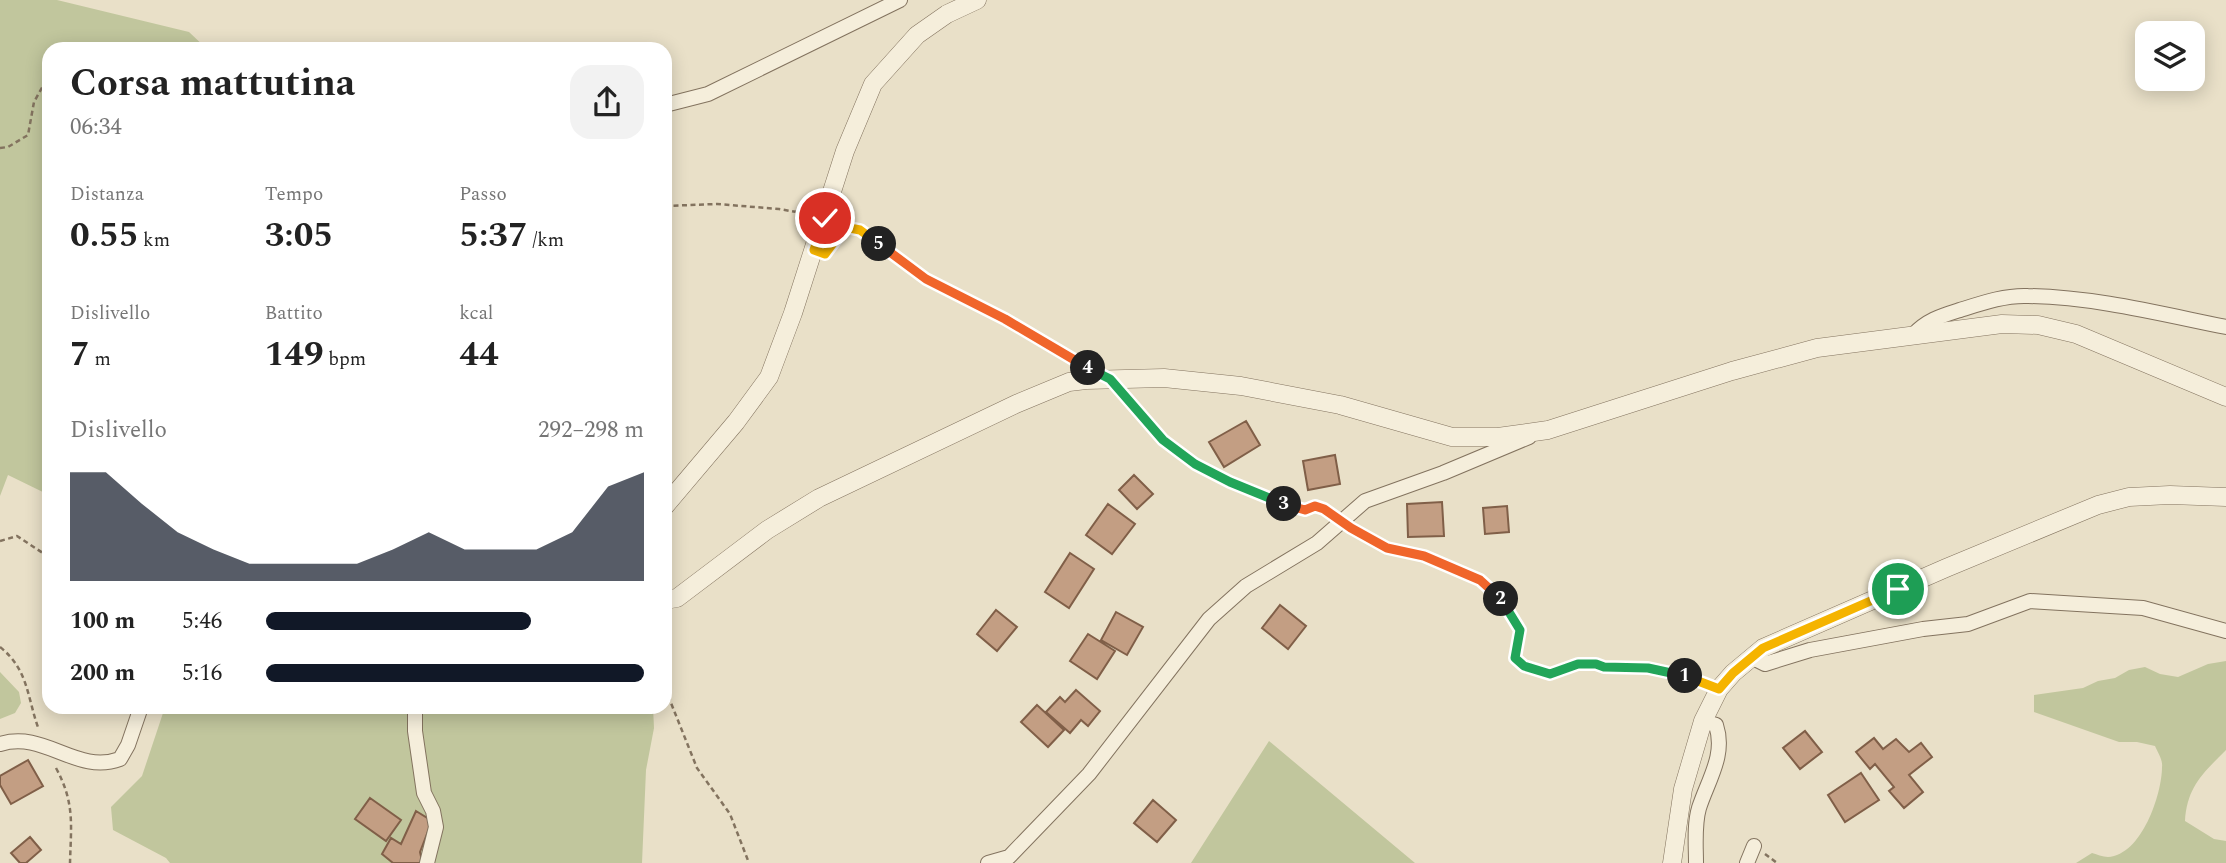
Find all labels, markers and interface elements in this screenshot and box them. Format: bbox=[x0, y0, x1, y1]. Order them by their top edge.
map controls bbox=[2135, 21, 2205, 91]
button: layers bbox=[2135, 21, 2205, 91]
text: Corsa mattutina bbox=[70, 55, 355, 113]
button: share bbox=[570, 65, 644, 139]
text: 06:34 bbox=[70, 110, 122, 145]
text: Distanza bbox=[70, 180, 144, 209]
text: Tempo bbox=[265, 180, 323, 209]
text: Passo bbox=[459, 180, 507, 209]
pin bbox=[795, 188, 855, 248]
icon: check bbox=[806, 199, 844, 237]
text: 0.55 bbox=[70, 209, 138, 262]
text: 3:05 bbox=[265, 209, 333, 262]
text: 5:37 bbox=[459, 209, 528, 262]
text: km bbox=[138, 226, 170, 255]
text: /km bbox=[528, 226, 564, 255]
pin: 5 bbox=[862, 226, 896, 262]
text: 5 bbox=[873, 229, 884, 258]
text: Dislivello bbox=[70, 299, 150, 328]
text: Battito bbox=[265, 299, 323, 328]
text: kcal bbox=[459, 299, 493, 328]
text: 7 bbox=[70, 328, 90, 381]
text: 149 bbox=[265, 328, 324, 381]
text: 44 bbox=[459, 328, 499, 381]
text: m bbox=[90, 345, 111, 374]
text: bpm bbox=[324, 345, 366, 374]
pin: 4 bbox=[1070, 350, 1106, 386]
text: 4 bbox=[1082, 353, 1093, 382]
text: Dislivello bbox=[70, 413, 167, 448]
text: 292–298 m bbox=[538, 413, 644, 448]
pin: 3 bbox=[1266, 486, 1302, 522]
text: 3 bbox=[1278, 489, 1289, 518]
pin bbox=[1868, 559, 1928, 619]
icon: arrive bbox=[1879, 570, 1917, 608]
pin: 2 bbox=[1484, 582, 1518, 616]
text: 2 bbox=[1495, 584, 1506, 613]
text: 100 m bbox=[70, 604, 135, 639]
text: 5:46 bbox=[182, 604, 222, 639]
text: 200 m bbox=[70, 656, 135, 691]
text: 5:16 bbox=[182, 656, 222, 691]
pin: 1 bbox=[1668, 658, 1702, 694]
text: 1 bbox=[1679, 661, 1690, 690]

